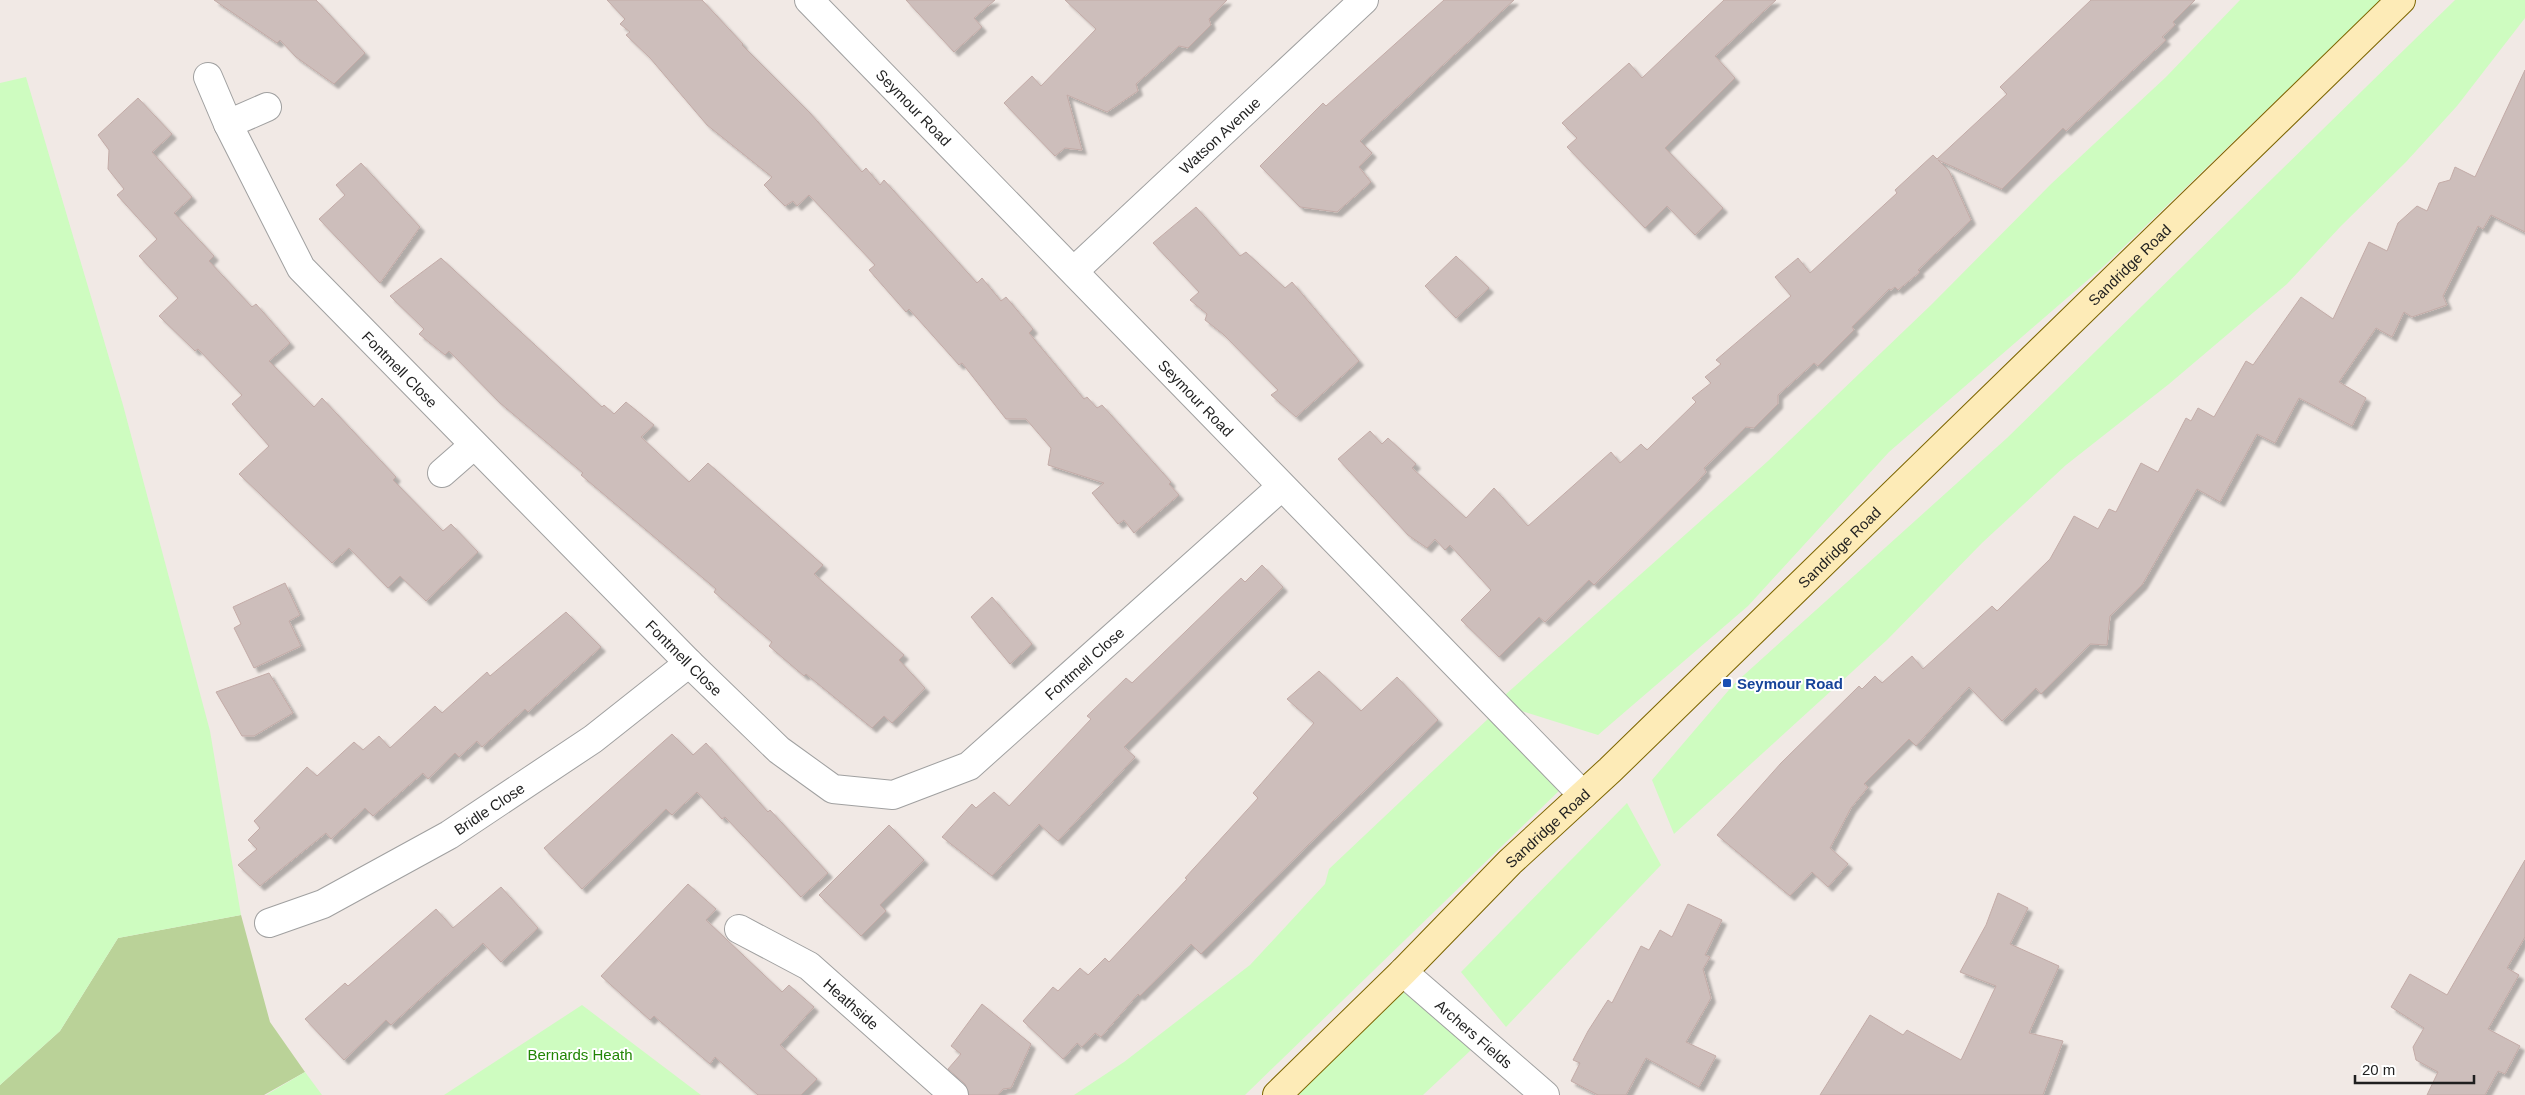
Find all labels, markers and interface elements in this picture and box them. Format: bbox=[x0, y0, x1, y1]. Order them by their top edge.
street label: Seymour Road bbox=[873, 65, 955, 149]
street label: Watson Avenue bbox=[1176, 93, 1263, 177]
street label: Sandridge Road bbox=[2084, 221, 2174, 309]
street label: Fontmell Close bbox=[359, 327, 441, 411]
street label: Seymour Road bbox=[1155, 356, 1237, 440]
street label: Sandridge Road bbox=[1794, 503, 1884, 591]
street label: Fontmell Close bbox=[643, 616, 726, 699]
street label: Fontmell Close bbox=[1041, 623, 1127, 703]
place label: Seymour Road bbox=[1737, 675, 1843, 692]
marker: Seymour Road bbox=[1721, 677, 1733, 689]
street label: Bridle Close bbox=[451, 779, 527, 838]
street label: Sandridge Road bbox=[1501, 785, 1593, 871]
street label: Heathside bbox=[821, 975, 882, 1033]
street label: Archers Fields bbox=[1432, 996, 1516, 1071]
park label: Bernards Heath bbox=[527, 1046, 633, 1063]
scale bar bbox=[2355, 1052, 2474, 1084]
text: 20 m bbox=[2362, 1061, 2395, 1078]

